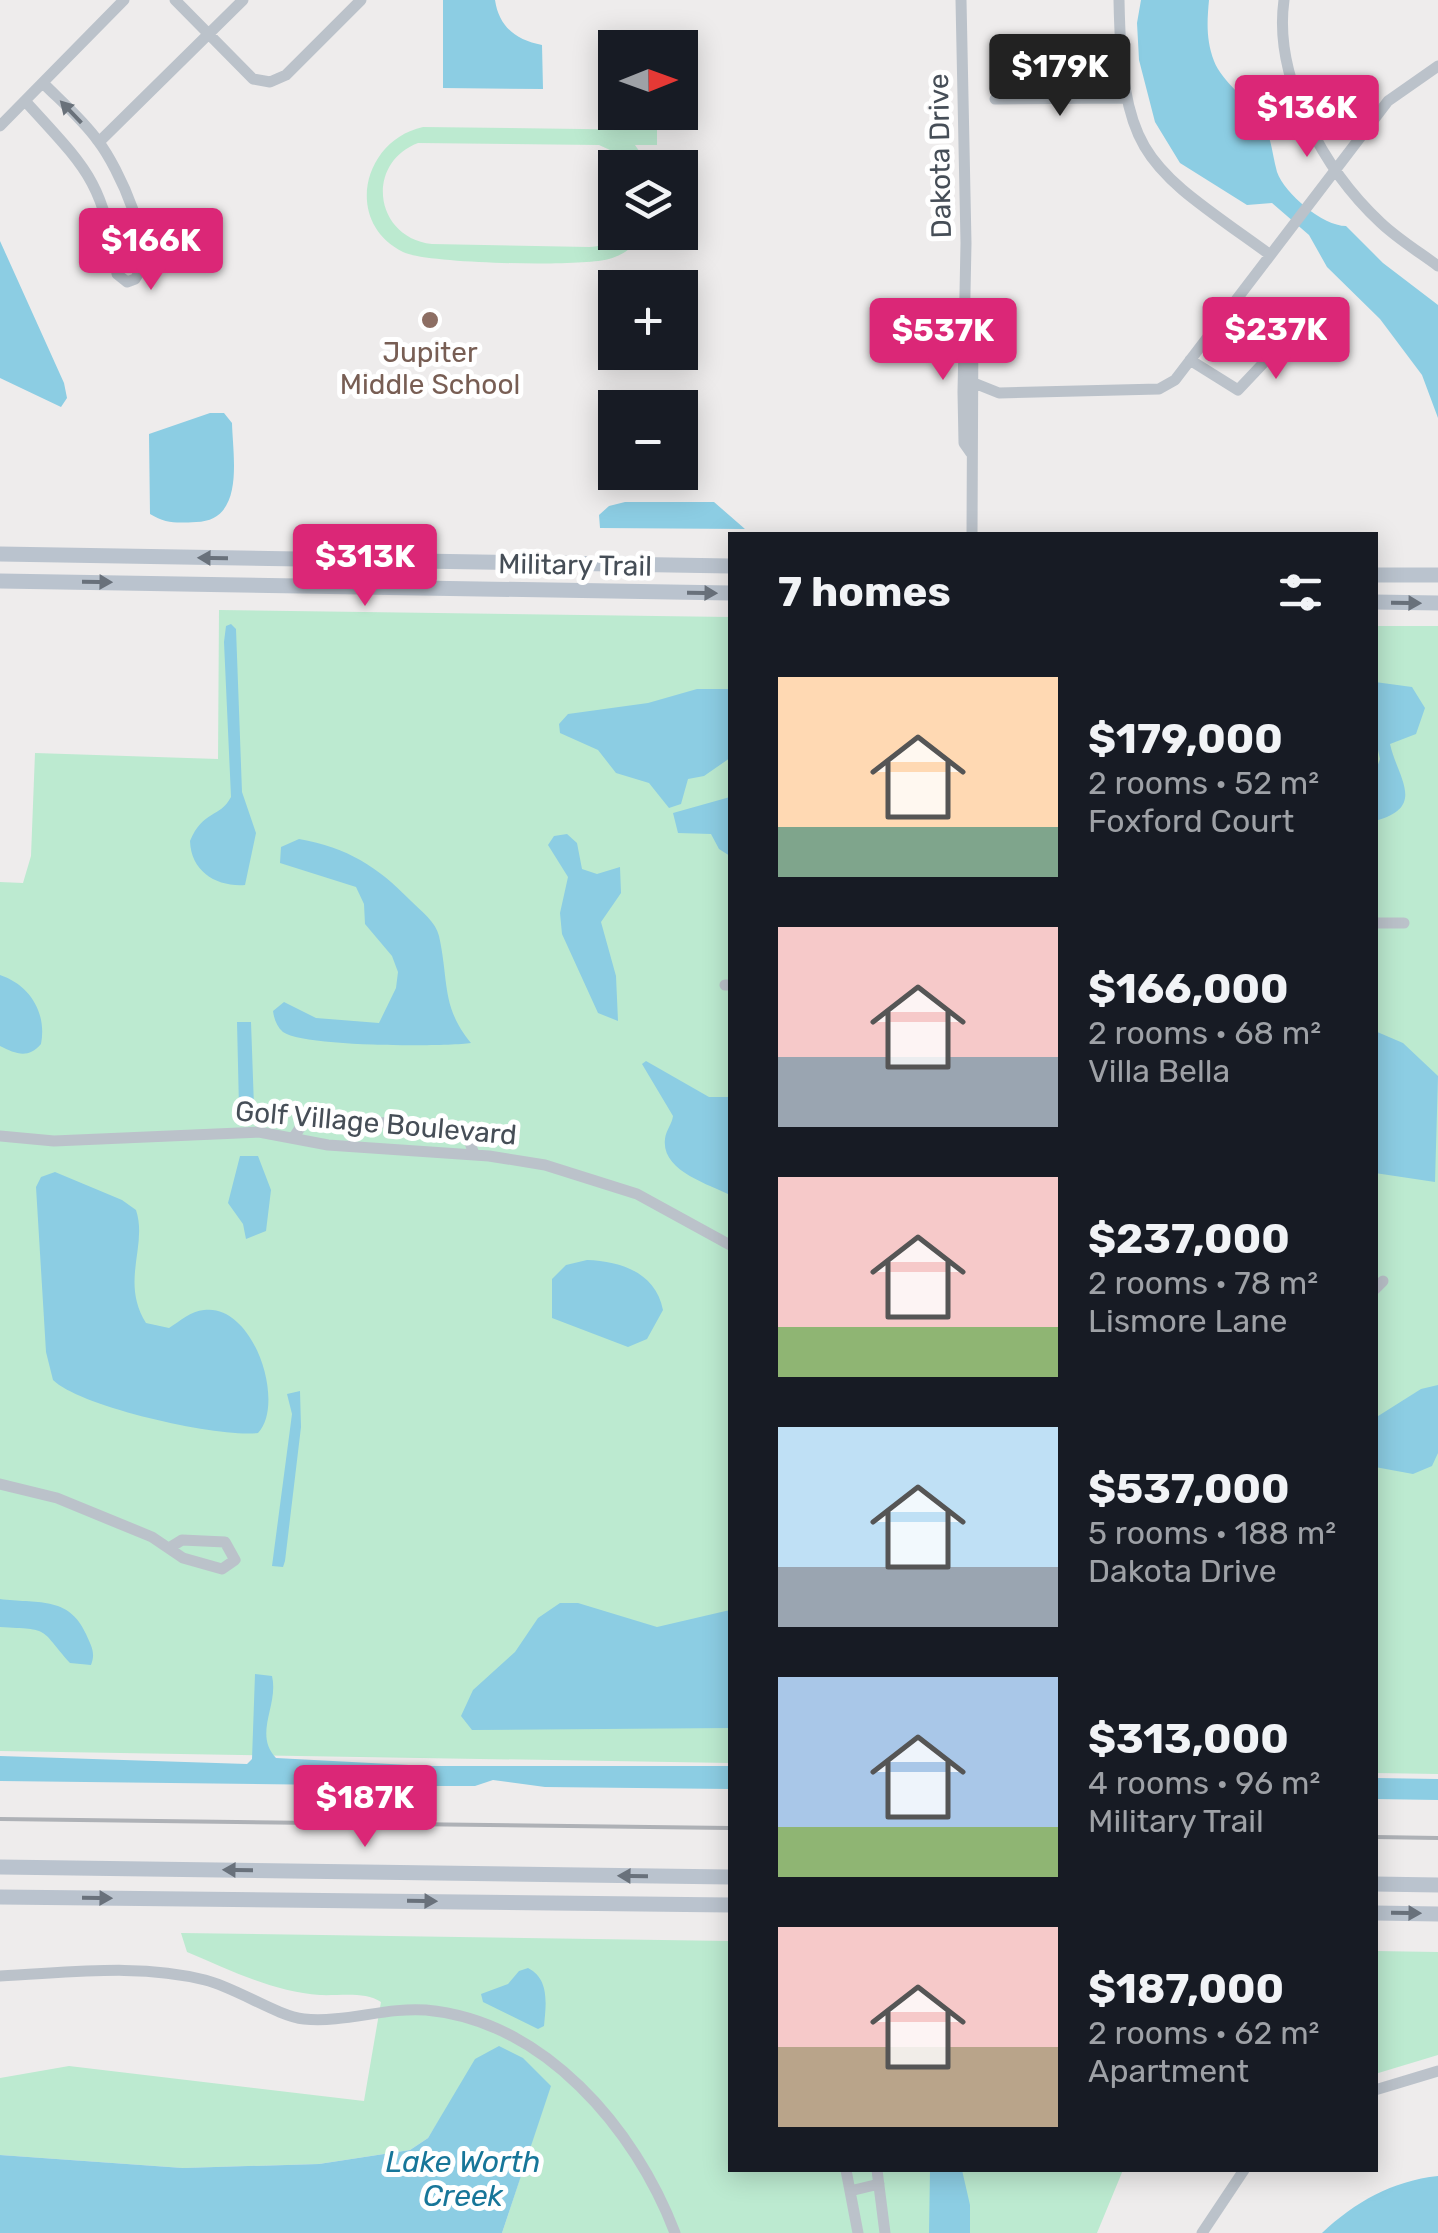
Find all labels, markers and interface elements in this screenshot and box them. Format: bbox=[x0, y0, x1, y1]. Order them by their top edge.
north arrow bbox=[598, 30, 698, 130]
map controls bbox=[598, 30, 698, 490]
pin: $179K bbox=[990, 34, 1130, 119]
text: $179K bbox=[1011, 47, 1109, 85]
street label: Dakota Drive bbox=[922, 73, 958, 239]
pin: $136K bbox=[1237, 75, 1377, 160]
text: $136K bbox=[1257, 88, 1357, 126]
one-way arrow bbox=[60, 100, 83, 124]
button: layers bbox=[598, 150, 698, 250]
pin: $166K bbox=[81, 208, 221, 293]
text: $166K bbox=[101, 221, 201, 259]
button: + bbox=[598, 270, 698, 370]
pin: $237K bbox=[1206, 297, 1346, 382]
pin: $537K bbox=[873, 298, 1013, 383]
marker: Jupiter Middle School bbox=[419, 309, 441, 331]
text: $237K bbox=[1225, 310, 1327, 348]
text: $537K bbox=[892, 311, 994, 349]
place label: Jupiter Middle School bbox=[340, 336, 520, 401]
button: − bbox=[598, 390, 698, 490]
pin: $313K bbox=[295, 524, 435, 609]
text: $313K bbox=[315, 537, 415, 575]
street label: Military Trail bbox=[498, 547, 652, 583]
one-way arrow bbox=[196, 550, 228, 566]
icon: filters bbox=[1273, 565, 1328, 620]
text: 7 homes bbox=[778, 567, 951, 617]
one-way arrow bbox=[82, 575, 114, 591]
one-way arrow bbox=[687, 585, 719, 601]
one-way arrow bbox=[1391, 595, 1423, 611]
text: $179,000 bbox=[1088, 714, 1283, 764]
icon: home bbox=[858, 717, 978, 837]
text: 2 rooms · 52 m² bbox=[1088, 764, 1319, 802]
text: Foxford Court bbox=[1088, 802, 1294, 840]
text: $166,000 bbox=[1088, 964, 1289, 1014]
icon: home bbox=[858, 967, 978, 1087]
text: 2 rooms · 68 m² bbox=[1088, 1014, 1321, 1052]
text: Villa Bella bbox=[1088, 1052, 1230, 1090]
street label: Golf Village Boulevard bbox=[234, 1094, 518, 1152]
text: $237,000 bbox=[1088, 1214, 1290, 1264]
icon: home bbox=[858, 1217, 978, 1337]
text: 2 rooms · 78 m² bbox=[1088, 1264, 1318, 1302]
text: Lismore Lane bbox=[1088, 1302, 1288, 1340]
text: $537,000 bbox=[1088, 1464, 1290, 1514]
icon: home bbox=[858, 1467, 978, 1587]
text: 5 rooms · 188 m² bbox=[1088, 1514, 1336, 1552]
text: Dakota Drive bbox=[1088, 1552, 1277, 1590]
text: $313,000 bbox=[1088, 1714, 1289, 1764]
icon: home bbox=[858, 1717, 978, 1837]
text: 4 rooms · 96 m² bbox=[1088, 1764, 1320, 1802]
pin: $187K bbox=[295, 1765, 435, 1850]
text: $187K bbox=[316, 1778, 414, 1816]
text: Military Trail bbox=[1088, 1802, 1264, 1840]
one-way arrow bbox=[221, 1862, 253, 1878]
one-way arrow bbox=[616, 1867, 648, 1883]
one-way arrow bbox=[82, 1890, 114, 1906]
one-way arrow bbox=[407, 1894, 439, 1910]
one-way arrow bbox=[1391, 1905, 1423, 1921]
text: $187,000 bbox=[1088, 1964, 1284, 2014]
icon: home bbox=[858, 1967, 978, 2087]
text: 2 rooms · 62 m² bbox=[1088, 2014, 1320, 2052]
text: Apartment bbox=[1088, 2052, 1249, 2090]
water label: Lake Worth Creek bbox=[386, 2144, 540, 2214]

